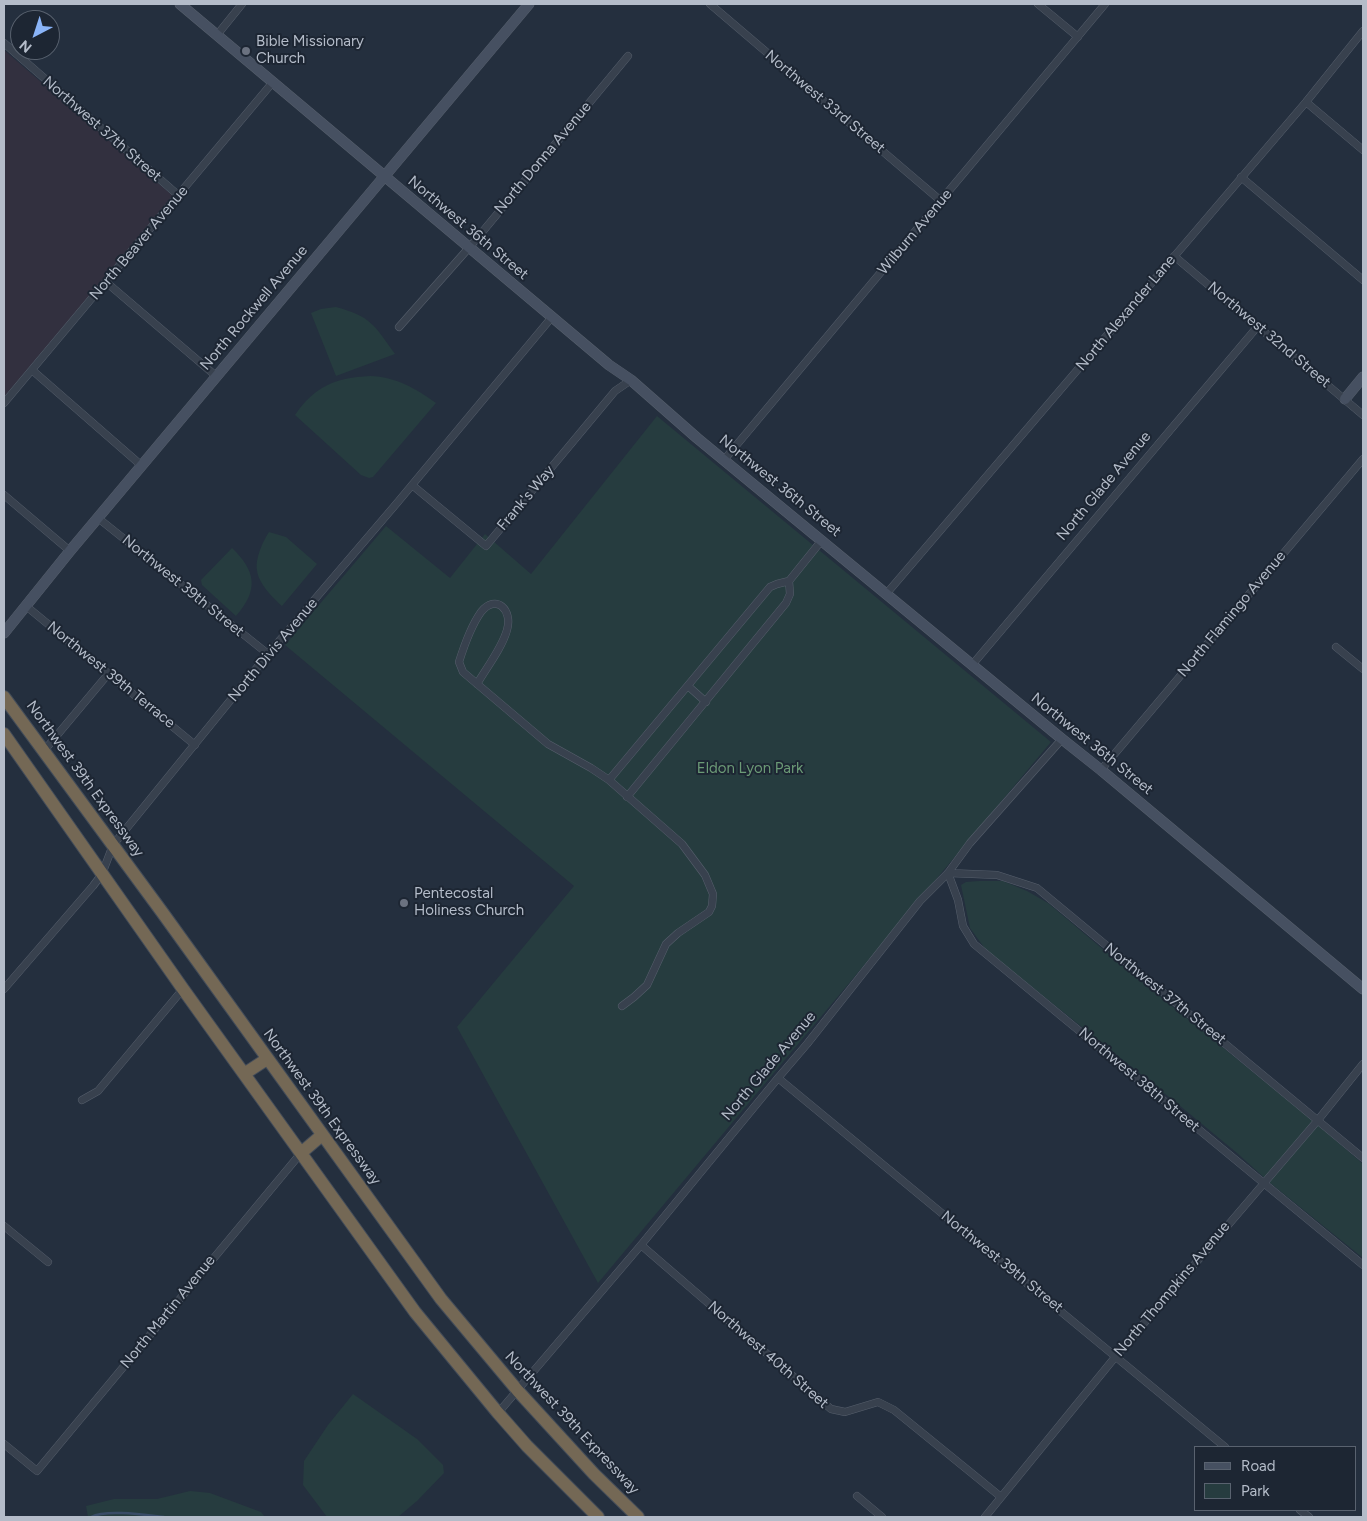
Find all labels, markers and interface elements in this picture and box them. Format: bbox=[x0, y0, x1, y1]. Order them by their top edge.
north arrow bbox=[10, 10, 60, 60]
place label: Bible Missionary Church bbox=[256, 33, 364, 68]
text: N bbox=[16, 36, 35, 56]
marker: Bible Missionary Church bbox=[240, 45, 252, 57]
street label: Northwest 33rd Street bbox=[761, 46, 889, 158]
street label: Northwest 37th Street bbox=[39, 73, 165, 185]
street label: North Donna Avenue bbox=[491, 98, 595, 218]
street label: Northwest 36th Street bbox=[404, 172, 532, 284]
street label: North Beaver Avenue bbox=[86, 182, 192, 304]
street label: Wilburn Avenue bbox=[874, 186, 956, 278]
street label: North Rockwell Avenue bbox=[197, 242, 311, 374]
street label: North Alexander Lane bbox=[1072, 251, 1180, 375]
street label: Northwest 32nd Street bbox=[1204, 278, 1334, 392]
street label: North Glade Avenue bbox=[1053, 428, 1155, 544]
street label: Northwest 36th Street bbox=[715, 431, 845, 541]
street label: Frank's Way bbox=[494, 462, 558, 534]
street label: Northwest 39th Street bbox=[118, 531, 248, 641]
street label: North Flamingo Avenue bbox=[1174, 547, 1290, 681]
street label: North Divis Avenue bbox=[224, 595, 322, 705]
street label: Northwest 39th Terrace bbox=[43, 618, 179, 732]
street label: Northwest 36th Street bbox=[1027, 689, 1157, 799]
street label: Northwest 39th Expressway bbox=[22, 697, 148, 861]
park label: Eldon Lyon Park bbox=[697, 760, 803, 778]
place label: Pentecostal Holiness Church bbox=[414, 885, 524, 920]
marker: Pentecostal Holiness Church bbox=[398, 897, 410, 909]
street label: Northwest 37th Street bbox=[1101, 939, 1229, 1049]
street label: North Glade Avenue bbox=[718, 1008, 820, 1124]
street label: Northwest 38th Street bbox=[1075, 1024, 1203, 1136]
street label: Northwest 39th Expressway bbox=[259, 1025, 385, 1189]
street label: Northwest 39th Street bbox=[937, 1207, 1067, 1317]
street label: North Thompkins Avenue bbox=[1110, 1218, 1234, 1360]
street label: North Martin Avenue bbox=[117, 1252, 219, 1372]
street label: Northwest 40th Street bbox=[704, 1298, 832, 1412]
street label: Northwest 39th Expressway bbox=[501, 1348, 643, 1498]
legend bbox=[1194, 1446, 1357, 1511]
text: Road bbox=[1241, 1457, 1276, 1475]
text: Park bbox=[1241, 1482, 1270, 1500]

